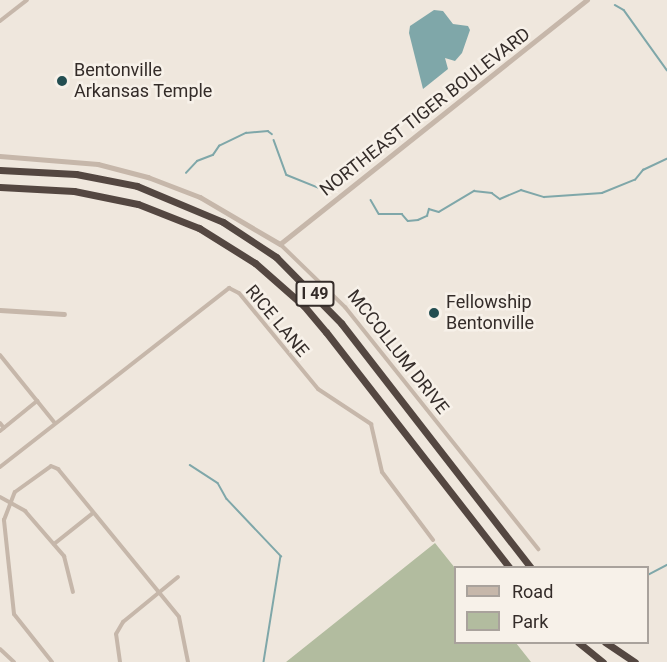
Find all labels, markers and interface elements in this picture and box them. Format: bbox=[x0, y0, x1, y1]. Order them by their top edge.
street label: NORTHEAST TIGER BOULEVARD bbox=[315, 23, 535, 201]
place label: Bentonville Arkansas Temple bbox=[74, 60, 213, 103]
marker: Bentonville Arkansas Temple bbox=[55, 74, 69, 88]
street label: RICE LANE bbox=[241, 281, 313, 361]
road number: I 49 bbox=[294, 281, 336, 307]
street label: MCCOLLUM DRIVE bbox=[343, 286, 453, 418]
place label: Fellowship Bentonville bbox=[446, 292, 534, 334]
marker: Fellowship Bentonville bbox=[427, 306, 441, 320]
legend bbox=[454, 566, 649, 644]
text: Road bbox=[512, 581, 553, 602]
text: Park bbox=[512, 611, 548, 632]

